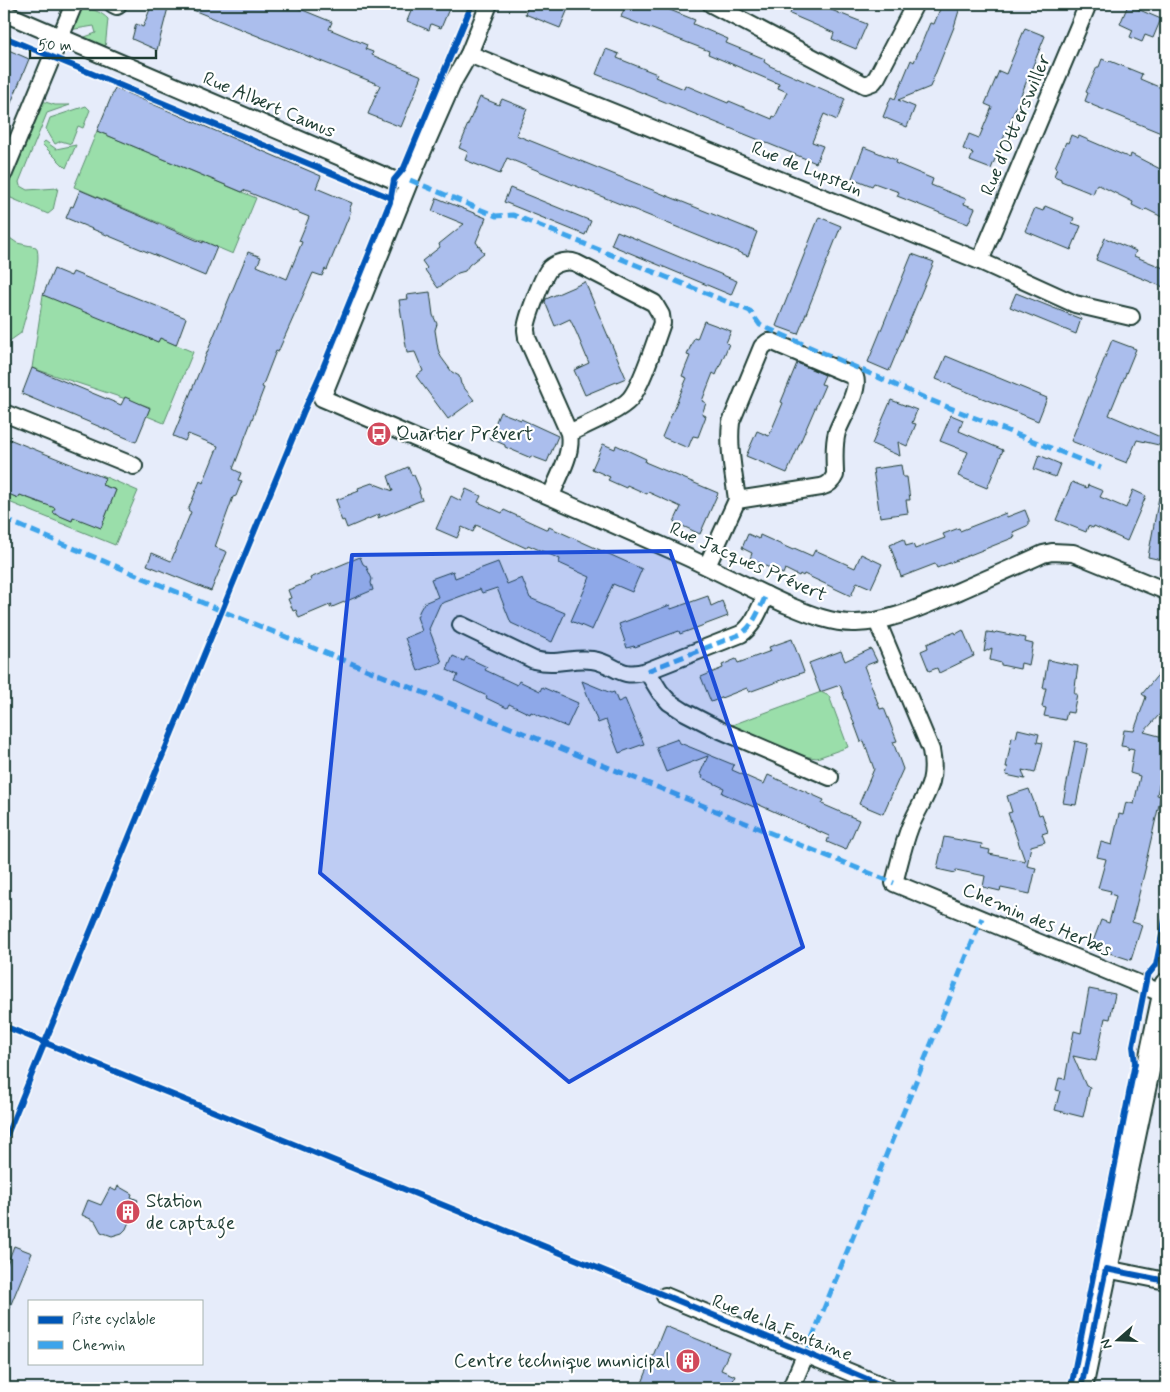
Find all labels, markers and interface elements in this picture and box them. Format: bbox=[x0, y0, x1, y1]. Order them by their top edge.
scale bar bbox=[30, 28, 156, 60]
text: 50 m bbox=[38, 36, 72, 56]
street label: Rue d'Otterswiller bbox=[975, 51, 1057, 199]
street label: Rue Albert Camus bbox=[199, 66, 339, 144]
street label: Rue de Lupstein bbox=[748, 135, 866, 203]
bus stop icon: Quartier Prévert bbox=[366, 421, 392, 447]
place label: Quartier Prévert bbox=[396, 422, 533, 447]
street label: Rue Jacques Prévert bbox=[666, 516, 830, 608]
street label: Chemin des Herbes bbox=[958, 877, 1116, 963]
place label: Station de captage bbox=[146, 1189, 235, 1239]
building icon: Station de captage bbox=[115, 1199, 141, 1225]
street label: Rue de la Fontaine bbox=[708, 1288, 856, 1368]
legend bbox=[28, 1300, 202, 1364]
text: Piste cyclable bbox=[72, 1310, 156, 1330]
north arrow bbox=[1092, 1314, 1142, 1364]
text: Chemin bbox=[72, 1336, 125, 1356]
text: N bbox=[1097, 1337, 1117, 1352]
building icon: Centre technique municipal bbox=[675, 1348, 701, 1374]
place label: Centre technique municipal bbox=[454, 1349, 670, 1374]

